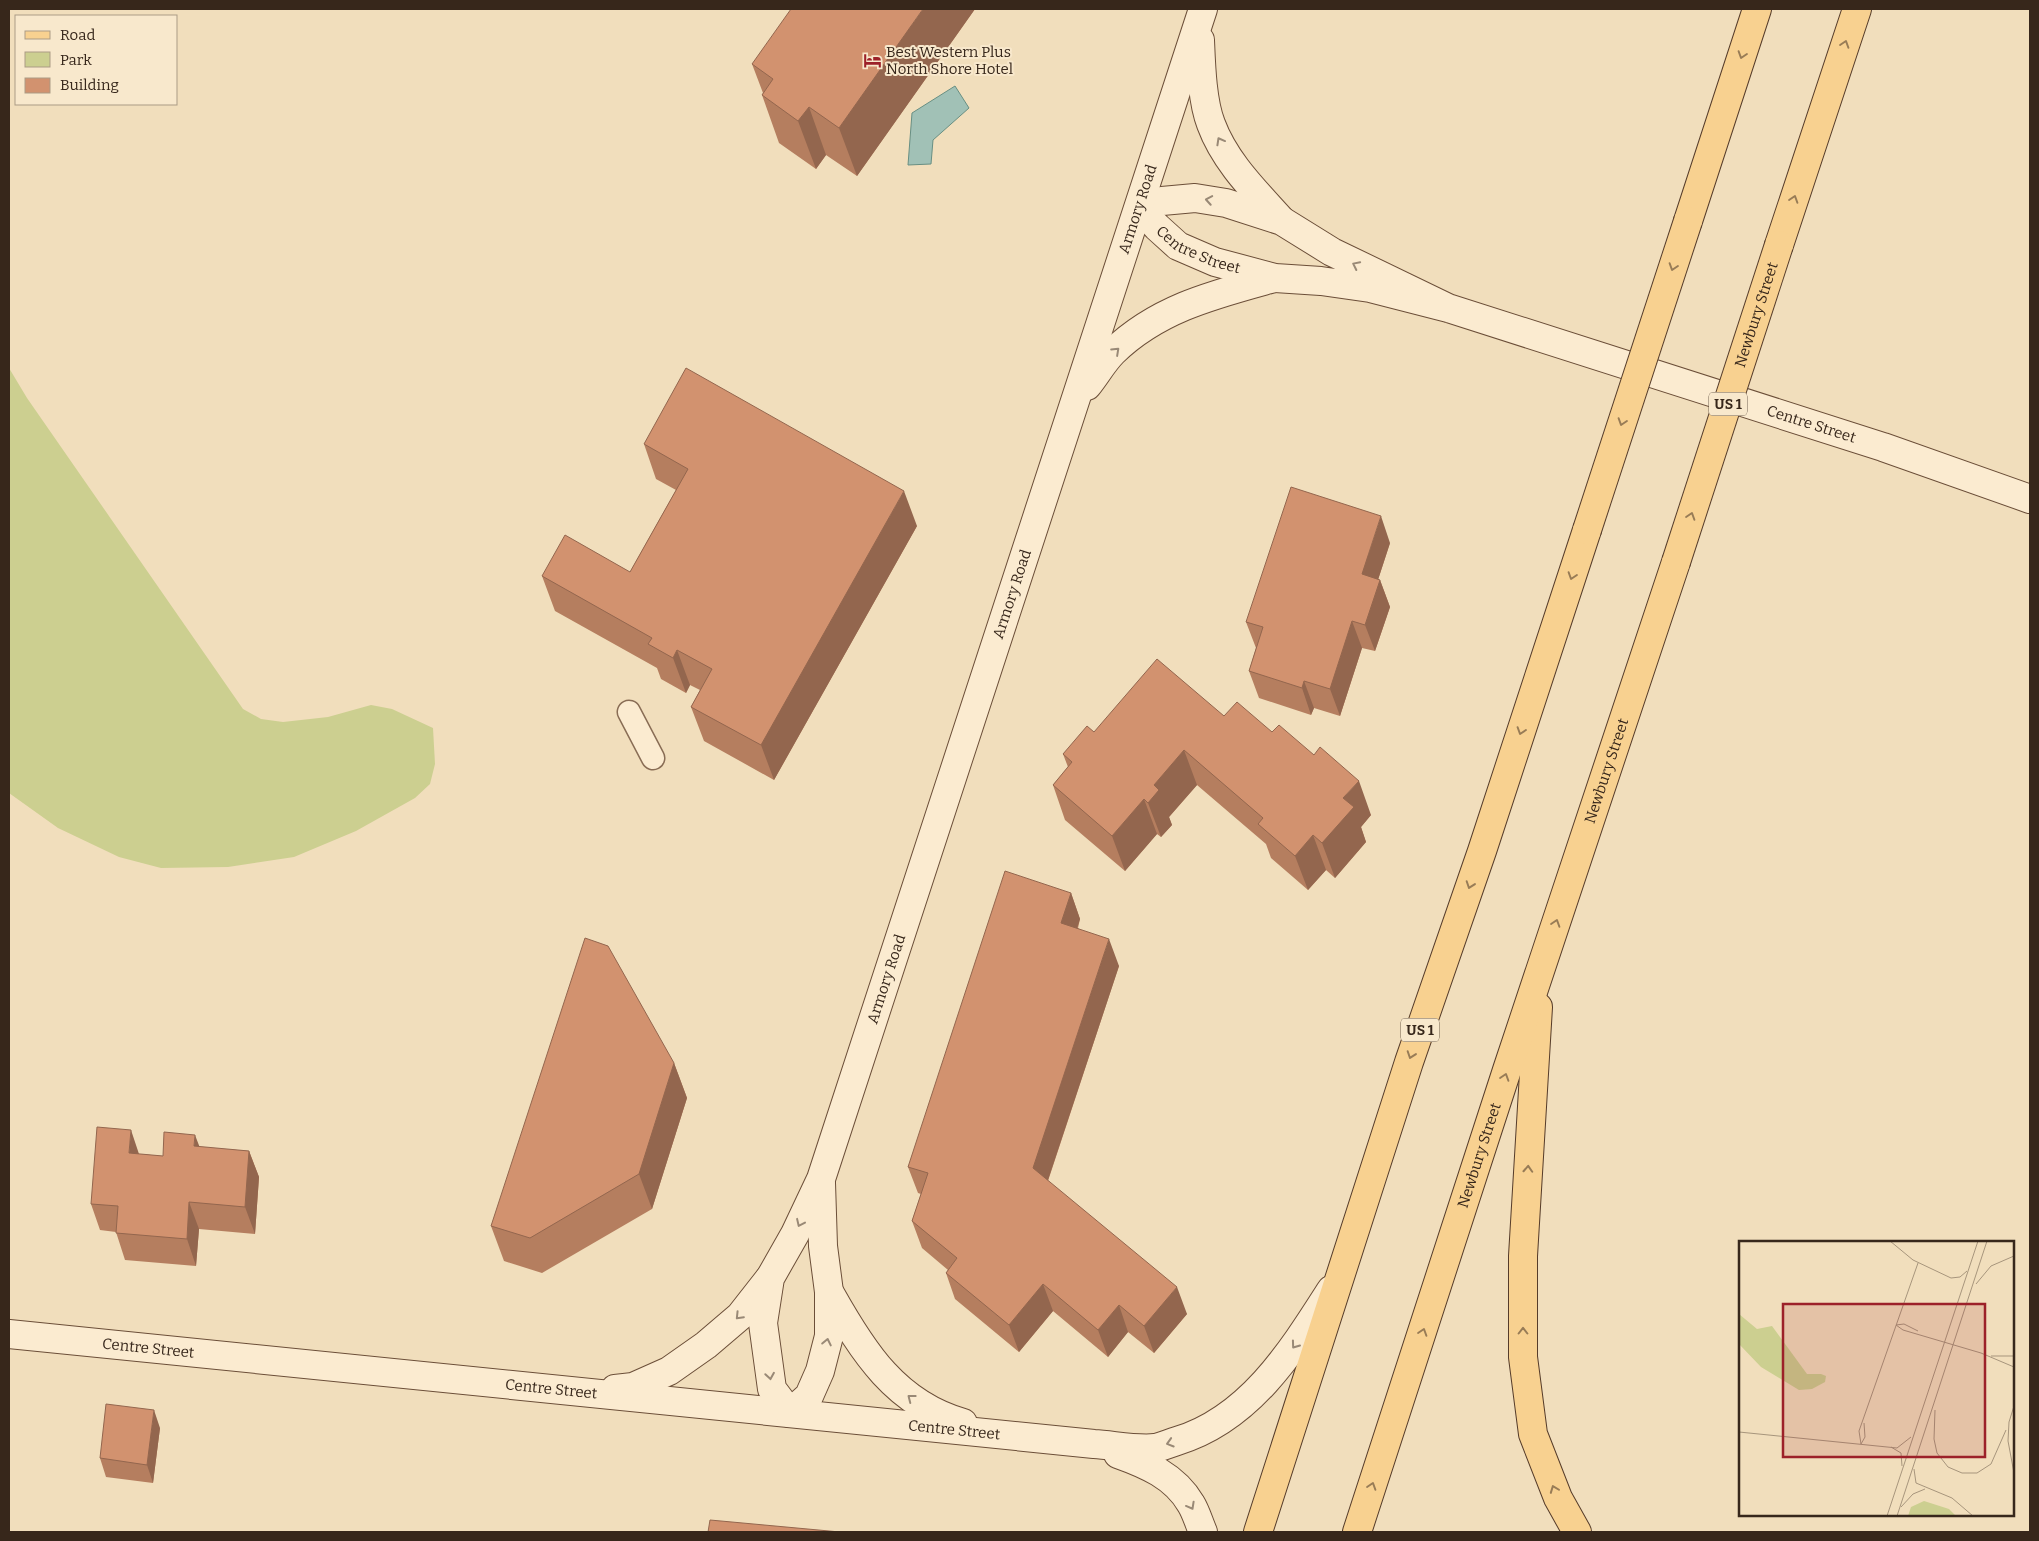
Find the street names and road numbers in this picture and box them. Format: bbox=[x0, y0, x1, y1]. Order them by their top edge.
street label: Armory Road bbox=[1115, 162, 1161, 256]
street label: Centre Street bbox=[1153, 222, 1243, 278]
street label: Newbury Street bbox=[1731, 259, 1782, 370]
road number: US 1 bbox=[1709, 392, 1747, 416]
street label: Centre Street bbox=[1765, 401, 1859, 447]
street label: Armory Road bbox=[989, 547, 1035, 641]
street label: Newbury Street bbox=[1581, 715, 1633, 826]
street label: Armory Road bbox=[863, 932, 909, 1026]
road number: US 1 bbox=[1401, 1018, 1439, 1042]
street label: Newbury Street bbox=[1454, 1100, 1505, 1210]
street label: Centre Street bbox=[101, 1335, 196, 1362]
street label: Centre Street bbox=[504, 1375, 599, 1403]
street label: Centre Street bbox=[907, 1416, 1002, 1443]

